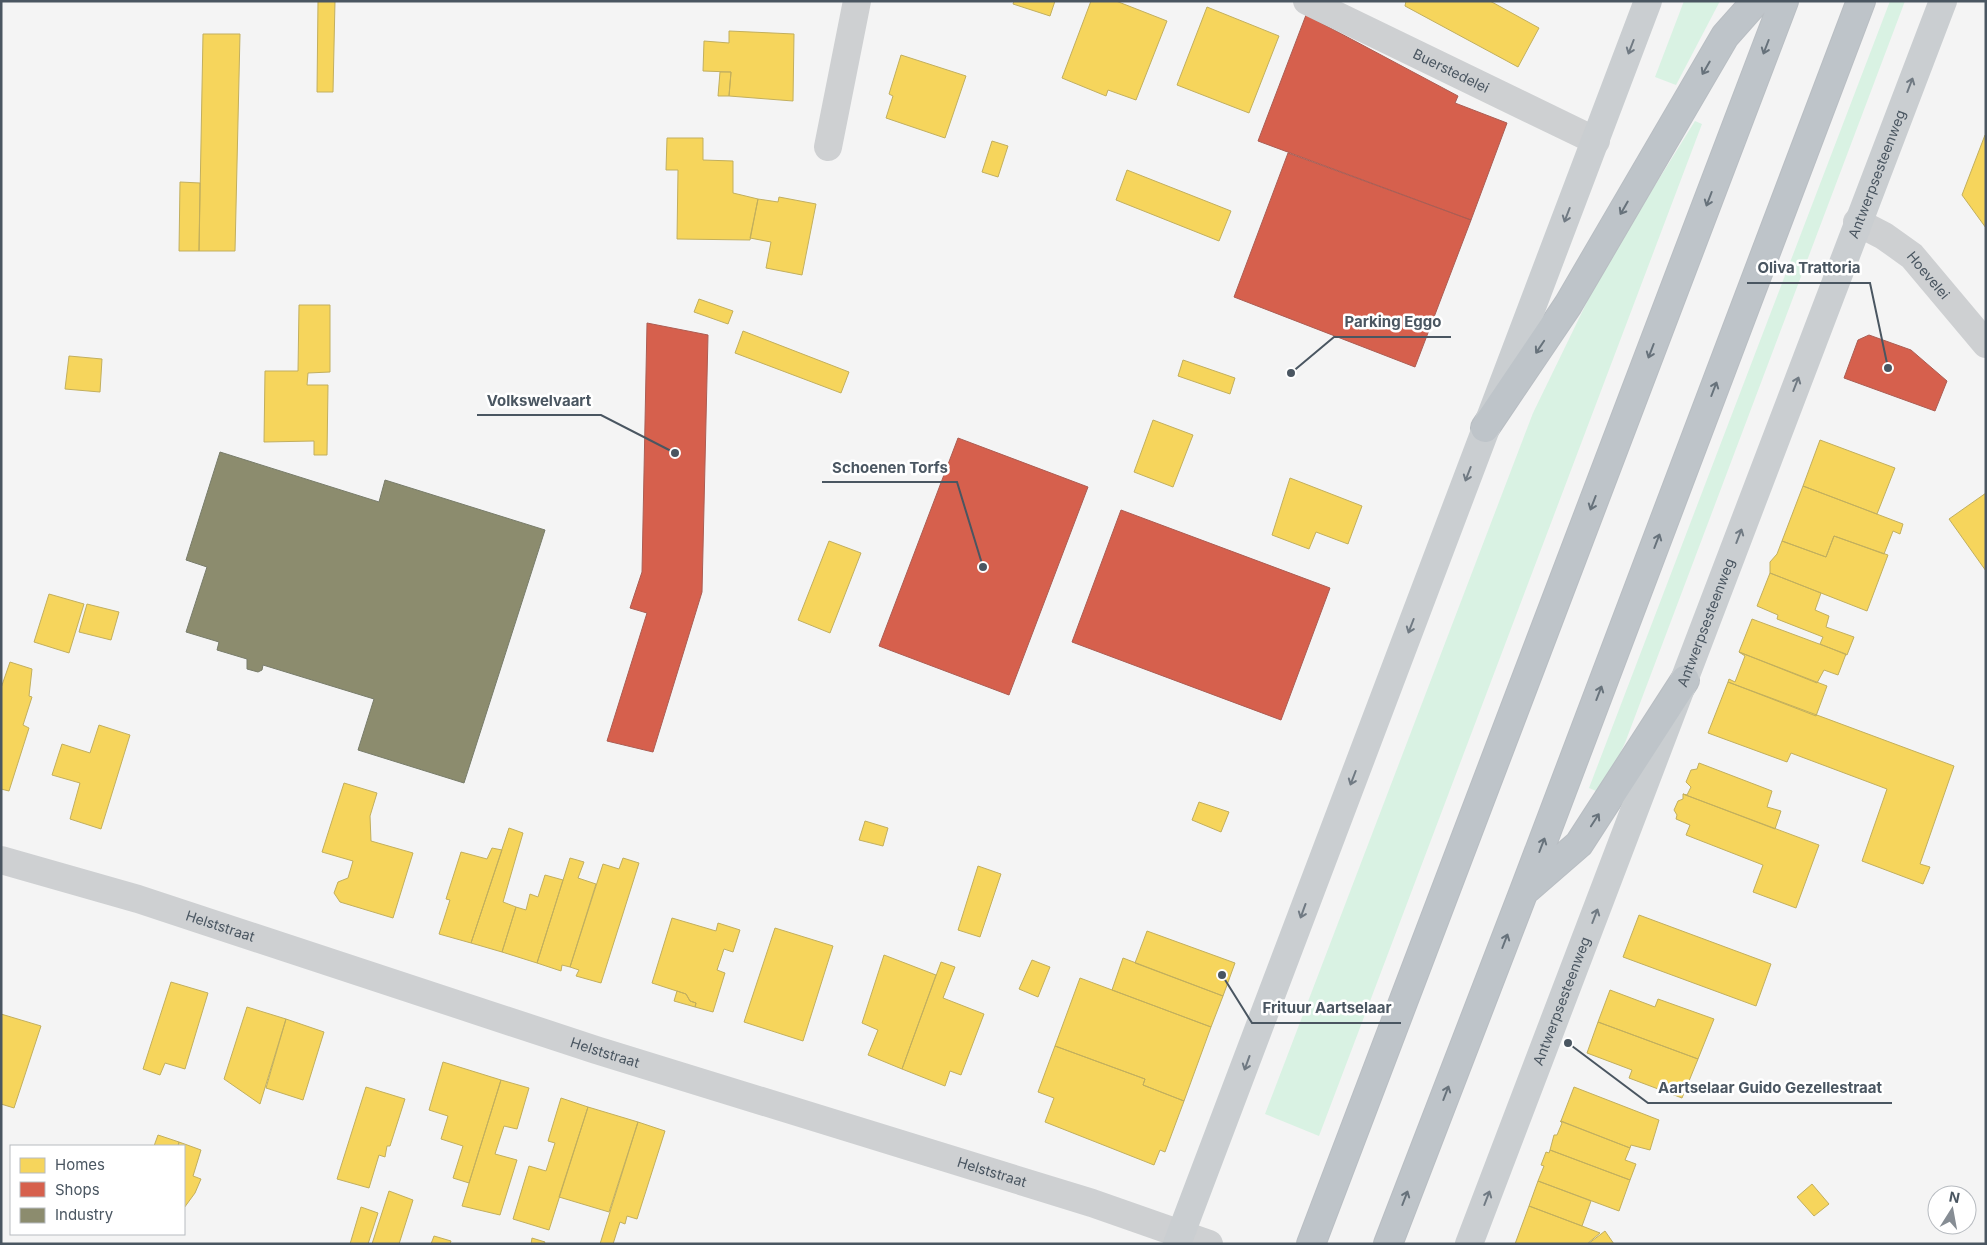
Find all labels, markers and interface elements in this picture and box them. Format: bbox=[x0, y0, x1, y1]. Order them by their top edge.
one-way arrow bbox=[1626, 39, 1635, 54]
one-way arrow bbox=[1761, 39, 1770, 54]
street label: Buerstedelei bbox=[1410, 45, 1492, 96]
one-way arrow bbox=[1701, 61, 1711, 75]
one-way arrow bbox=[1906, 78, 1916, 93]
street label: Antwerpsesteenweg bbox=[1844, 107, 1909, 241]
one-way arrow bbox=[1703, 191, 1713, 206]
one-way arrow bbox=[1619, 201, 1629, 215]
one-way arrow bbox=[1562, 207, 1571, 222]
street label: Hoevelei bbox=[1904, 247, 1954, 302]
callout: Oliva Trattoria bbox=[1747, 253, 1870, 283]
text: Oliva Trattoria bbox=[1757, 258, 1861, 277]
callout: Parking Eggo bbox=[1334, 307, 1451, 337]
text: Parking Eggo bbox=[1345, 312, 1441, 331]
one-way arrow bbox=[1535, 340, 1545, 354]
one-way arrow bbox=[1646, 343, 1655, 358]
one-way arrow bbox=[1792, 377, 1802, 392]
one-way arrow bbox=[1710, 382, 1719, 397]
callout: Volkswelvaart bbox=[477, 385, 601, 415]
text: Volkswelvaart bbox=[487, 391, 592, 410]
callout: Schoenen Torfs bbox=[822, 452, 957, 482]
text: Schoenen Torfs bbox=[832, 458, 948, 477]
one-way arrow bbox=[1463, 466, 1472, 481]
one-way arrow bbox=[1588, 494, 1597, 510]
one-way arrow bbox=[1735, 529, 1744, 545]
one-way arrow bbox=[1652, 534, 1662, 549]
street label: Antwerpsesteenweg bbox=[1673, 556, 1738, 689]
one-way arrow bbox=[1406, 618, 1415, 633]
one-way arrow bbox=[1595, 686, 1604, 701]
one-way arrow bbox=[1348, 770, 1357, 785]
one-way arrow bbox=[1591, 813, 1601, 827]
one-way arrow bbox=[1538, 838, 1547, 853]
one-way arrow bbox=[1298, 903, 1307, 918]
street label: Helststraat bbox=[184, 906, 257, 945]
one-way arrow bbox=[1591, 909, 1600, 924]
one-way arrow bbox=[1501, 934, 1510, 949]
street label: Antwerpsesteenweg bbox=[1529, 934, 1593, 1068]
callout: Frituur Aartselaar bbox=[1252, 993, 1401, 1023]
text: Frituur Aartselaar bbox=[1262, 998, 1392, 1017]
street label: Helststraat bbox=[568, 1033, 642, 1071]
one-way arrow bbox=[1242, 1055, 1251, 1071]
callout: Aartselaar Guido Gezellestraat bbox=[1648, 1073, 1892, 1103]
text: Aartselaar Guido Gezellestraat bbox=[1658, 1078, 1882, 1097]
one-way arrow bbox=[1442, 1085, 1451, 1101]
legend bbox=[10, 1145, 185, 1235]
street label: Helststraat bbox=[955, 1153, 1029, 1190]
text: Homes bbox=[55, 1155, 105, 1174]
text: Shops bbox=[55, 1180, 100, 1199]
north arrow bbox=[1927, 1185, 1977, 1235]
text: N bbox=[1948, 1187, 1961, 1206]
one-way arrow bbox=[1401, 1191, 1410, 1206]
one-way arrow bbox=[1483, 1191, 1492, 1206]
text: Industry bbox=[55, 1205, 114, 1224]

